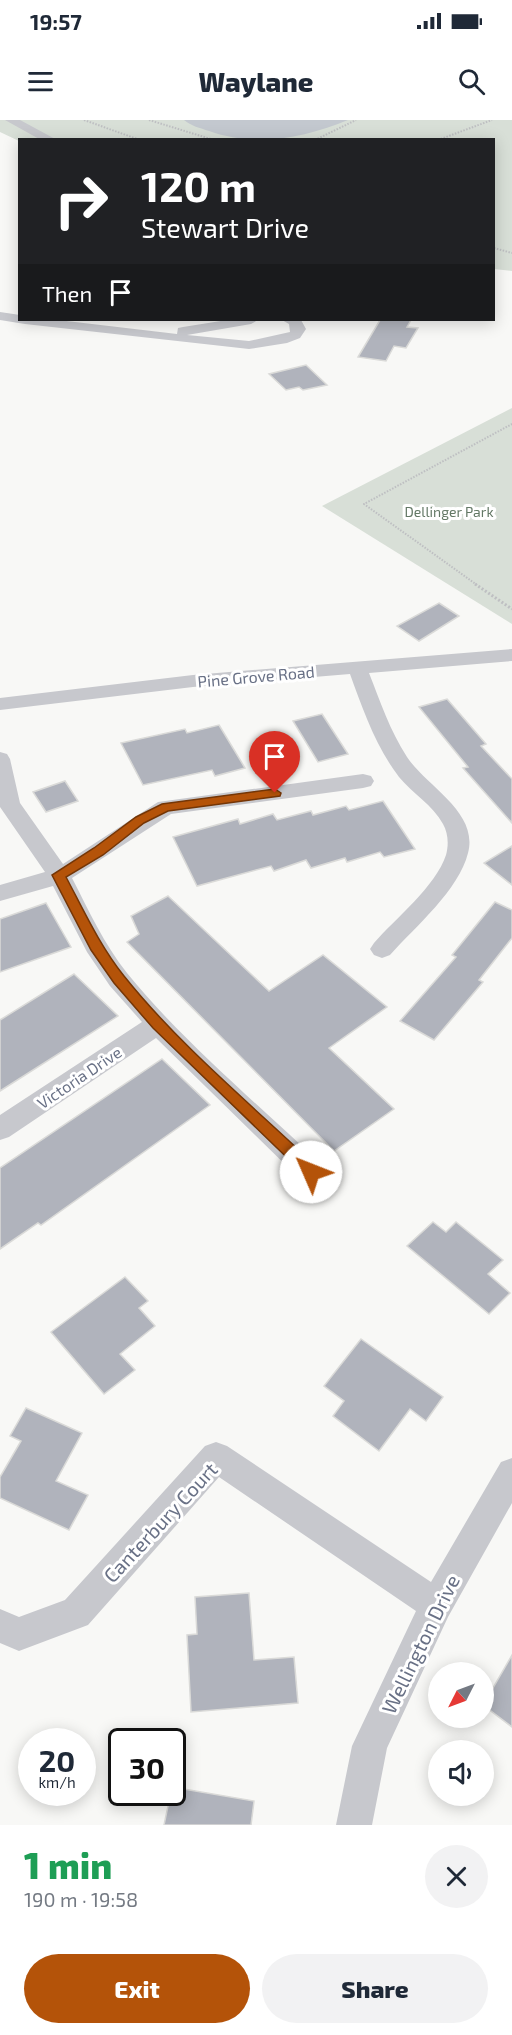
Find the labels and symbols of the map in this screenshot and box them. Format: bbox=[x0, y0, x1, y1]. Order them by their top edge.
park label: Dellinger Park bbox=[404, 503, 494, 520]
street label: Pine Grove Road bbox=[197, 661, 315, 691]
pin bbox=[249, 731, 300, 793]
street label: Victoria Drive bbox=[33, 1042, 125, 1112]
position arrow bbox=[279, 1140, 343, 1204]
street label: Canterbury Court bbox=[98, 1457, 222, 1587]
street label: Wellington Drive bbox=[376, 1571, 464, 1717]
north arrow bbox=[428, 1662, 494, 1728]
speed limit sign: 30 bbox=[108, 1728, 186, 1806]

